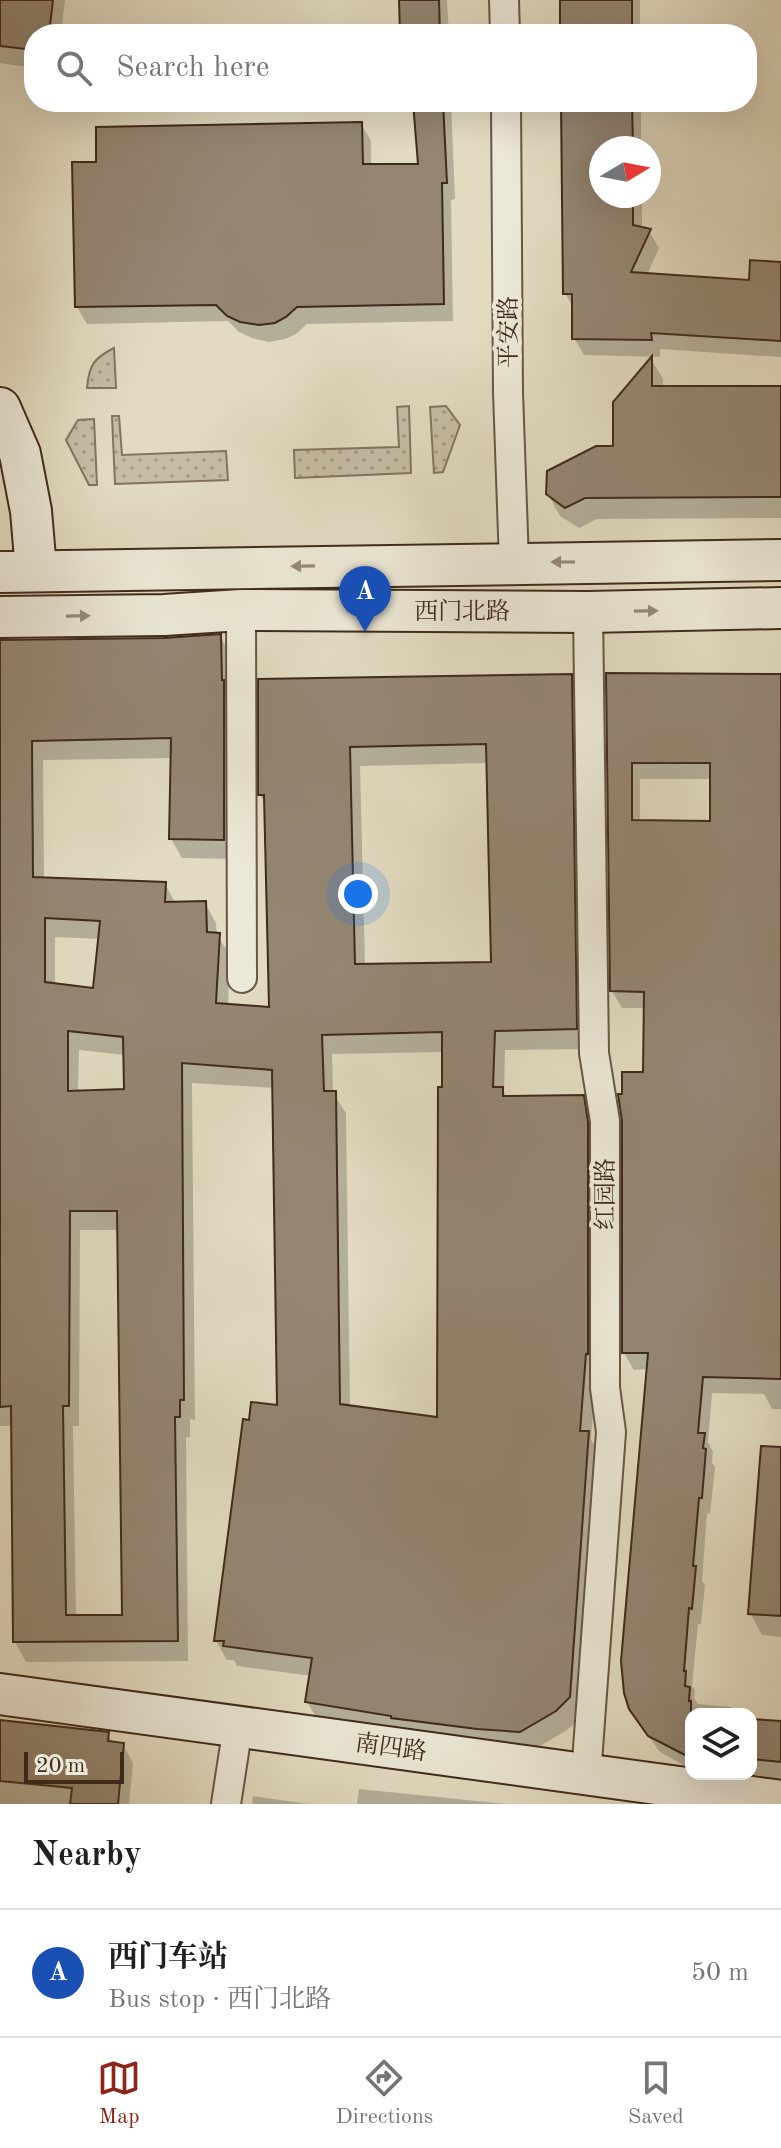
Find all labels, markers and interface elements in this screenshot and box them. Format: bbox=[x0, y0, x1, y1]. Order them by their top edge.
search box bbox=[24, 24, 757, 112]
icon: search bbox=[52, 46, 96, 90]
text: Search here bbox=[116, 53, 270, 83]
north arrow bbox=[589, 136, 661, 208]
street label: 平安路 bbox=[495, 296, 522, 368]
one-way arrow bbox=[550, 556, 575, 568]
one-way arrow bbox=[290, 560, 315, 573]
pin: A bbox=[339, 566, 391, 632]
street label: 西门北路 bbox=[414, 598, 510, 625]
one-way arrow bbox=[634, 605, 659, 618]
one-way arrow bbox=[66, 610, 91, 622]
your location bbox=[338, 874, 378, 914]
street label: 红园路 bbox=[592, 1158, 619, 1230]
map controls bbox=[685, 1708, 757, 1780]
button: layers bbox=[685, 1708, 757, 1780]
street label: 南四路 bbox=[353, 1729, 428, 1766]
scale bar bbox=[24, 1748, 124, 1784]
text: 20 m bbox=[36, 1755, 85, 1777]
text: Nearby bbox=[32, 1839, 142, 1873]
text: 西门车站 bbox=[108, 1943, 228, 1973]
text: A bbox=[48, 1960, 68, 1986]
text: 50 m bbox=[691, 1960, 749, 1986]
text: Bus stop · 西门北路 bbox=[108, 1987, 331, 2013]
tab: Map bbox=[97, 2056, 141, 2131]
tab: Directions bbox=[336, 2056, 433, 2131]
tab: Saved bbox=[628, 2056, 684, 2131]

